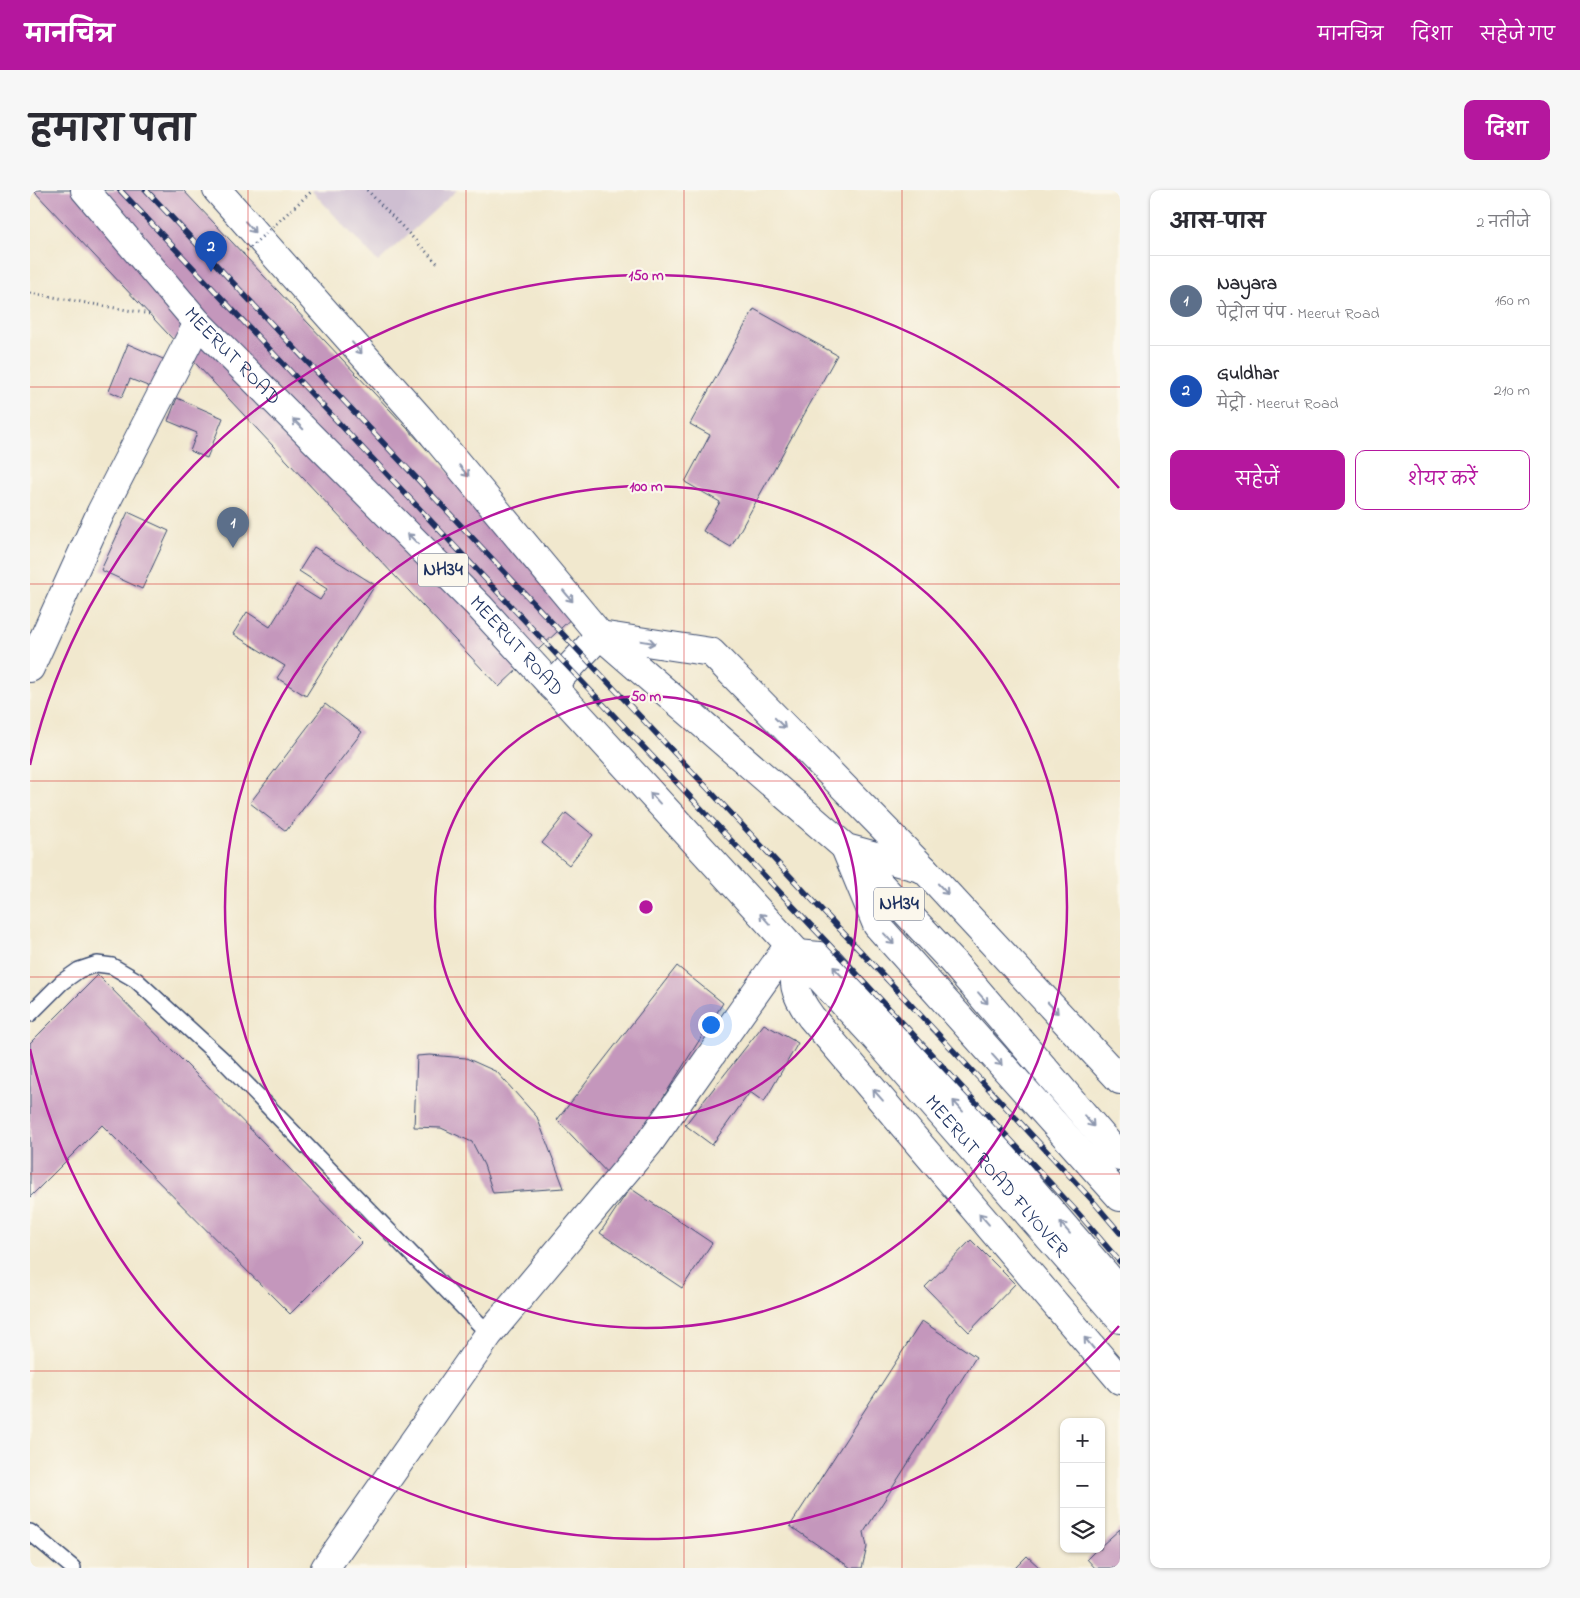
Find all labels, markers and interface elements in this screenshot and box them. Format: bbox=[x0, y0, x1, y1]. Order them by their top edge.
text: मानचित्र bbox=[25, 19, 114, 54]
text: मानचित्र bbox=[1317, 23, 1384, 49]
text: दिशा bbox=[1412, 23, 1452, 49]
text: सहेजे गए bbox=[1480, 23, 1555, 49]
button: दिशा bbox=[1464, 100, 1550, 160]
text: हमारा पता bbox=[30, 106, 194, 157]
text: आस-पास bbox=[1170, 208, 1265, 238]
text: 2 नतीजे bbox=[1477, 211, 1530, 235]
one-way arrow bbox=[244, 220, 256, 233]
pin: 2 bbox=[195, 231, 227, 272]
text: 150 m bbox=[628, 265, 664, 287]
text: Nayara bbox=[1217, 271, 1277, 298]
text: 1 bbox=[1183, 289, 1189, 313]
text: 160 m bbox=[1495, 289, 1530, 313]
street label: MEERUT ROAD bbox=[176, 301, 287, 412]
text: पेट्रोल पंप · Meerut Road bbox=[1217, 302, 1380, 326]
one-way arrow bbox=[352, 342, 363, 355]
text: Guldhar bbox=[1217, 361, 1279, 388]
text: 2 bbox=[1182, 379, 1190, 403]
text: 210 m bbox=[1494, 379, 1530, 403]
text: मेट्रो · Meerut Road bbox=[1217, 392, 1339, 416]
one-way arrow bbox=[292, 418, 304, 430]
button: सहेजें bbox=[1170, 450, 1345, 510]
button: शेयर करें bbox=[1355, 450, 1530, 510]
one-way arrow bbox=[458, 464, 469, 477]
text: 100 m bbox=[629, 476, 663, 498]
pin: 1 bbox=[217, 507, 249, 548]
one-way arrow bbox=[407, 533, 419, 545]
road number: NH34 bbox=[418, 554, 468, 586]
street label: MEERUT ROAD bbox=[462, 589, 570, 703]
one-way arrow bbox=[562, 589, 573, 602]
one-way arrow bbox=[640, 638, 656, 648]
text: 50 m bbox=[631, 686, 662, 708]
one-way arrow bbox=[774, 716, 786, 729]
one-way arrow bbox=[649, 792, 661, 805]
one-way arrow bbox=[937, 882, 949, 895]
road number: NH34 bbox=[874, 888, 924, 921]
centre of rings bbox=[637, 898, 655, 916]
one-way arrow bbox=[759, 912, 770, 925]
one-way arrow bbox=[883, 932, 895, 945]
one-way arrow bbox=[833, 965, 844, 978]
one-way arrow bbox=[978, 991, 989, 1004]
one-way arrow bbox=[1047, 1001, 1059, 1014]
your location bbox=[698, 1012, 724, 1038]
one-way arrow bbox=[992, 1053, 1003, 1066]
one-way arrow bbox=[872, 1089, 884, 1102]
street label: MEERUT ROAD FLYOVER bbox=[917, 1089, 1076, 1265]
one-way arrow bbox=[952, 1099, 964, 1112]
one-way arrow bbox=[1083, 1115, 1095, 1128]
one-way arrow bbox=[978, 1212, 989, 1225]
one-way arrow bbox=[1060, 1222, 1071, 1235]
one-way arrow bbox=[1083, 1336, 1094, 1349]
map controls bbox=[1060, 1418, 1105, 1553]
button: + bbox=[1060, 1418, 1105, 1463]
button: − bbox=[1060, 1463, 1105, 1508]
button: layers bbox=[1060, 1508, 1105, 1553]

